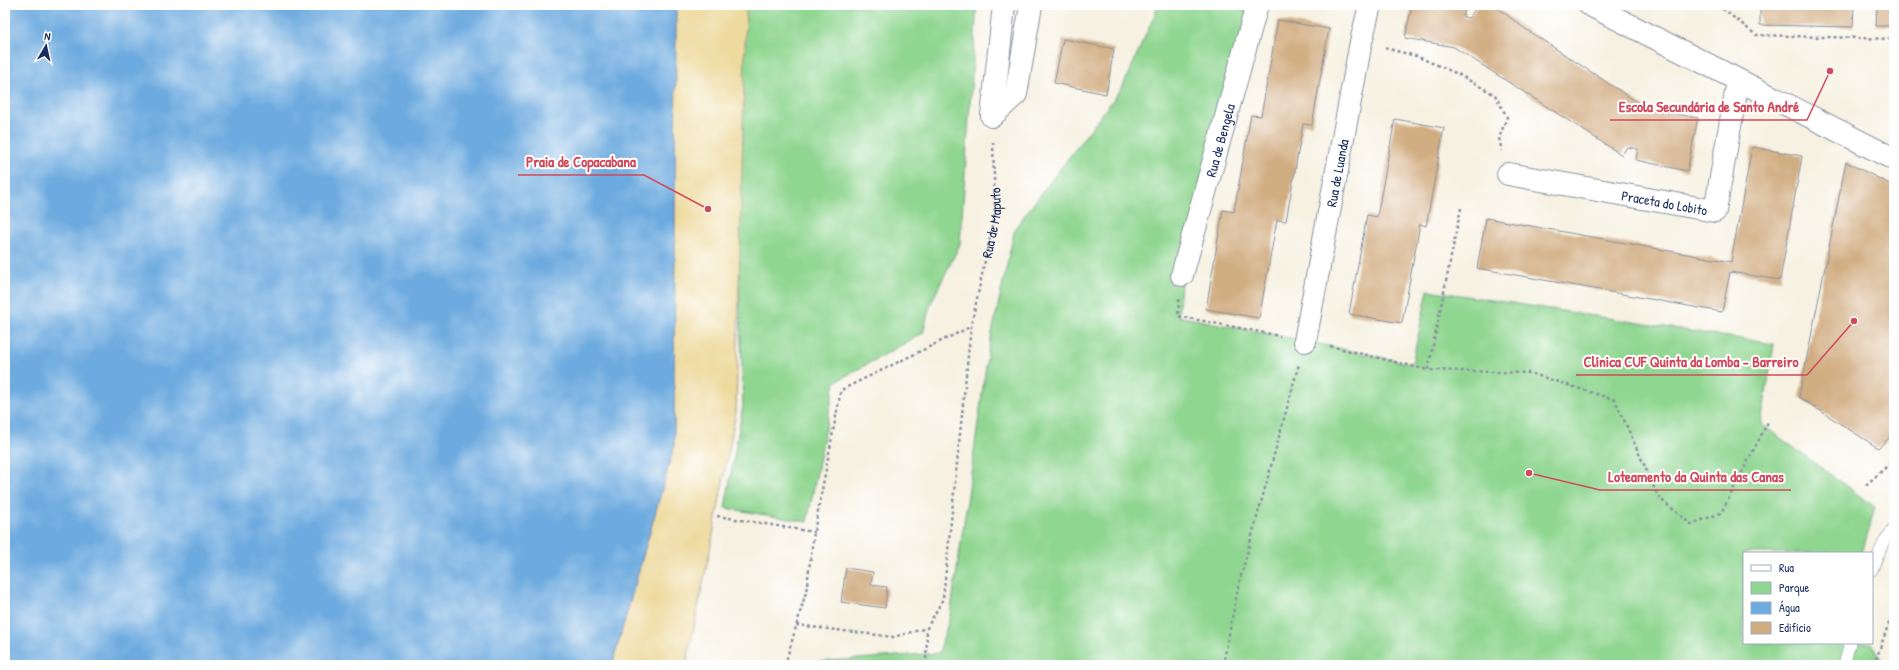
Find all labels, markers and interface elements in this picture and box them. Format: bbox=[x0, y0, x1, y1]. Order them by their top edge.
north arrow bbox=[26, 26, 66, 66]
text: N bbox=[44, 29, 52, 44]
callout: Escola Secundária de Santo André bbox=[1610, 93, 1807, 120]
text: Escola Secundária de Santo André bbox=[1619, 96, 1799, 117]
street label: Rua de Bengela bbox=[1200, 101, 1239, 179]
street label: Rua de Luanda bbox=[1321, 137, 1352, 208]
callout: Praia de Copacabana bbox=[518, 148, 644, 175]
text: Praia de Copacabana bbox=[526, 151, 636, 173]
street label: Praceta do Lobito bbox=[1620, 185, 1709, 219]
street label: Rua de Maputo bbox=[976, 187, 1005, 259]
callout: Clínica CUF Quinta da Lomba - Barreiro bbox=[1576, 348, 1807, 375]
text: Clínica CUF Quinta da Lomba - Barreiro bbox=[1583, 351, 1799, 372]
callout: Loteamento da Quinta das Canas bbox=[1600, 463, 1791, 490]
text: Loteamento da Quinta das Canas bbox=[1608, 466, 1784, 487]
legend bbox=[1743, 552, 1873, 644]
text: Rua bbox=[1779, 559, 1794, 576]
text: Parque bbox=[1779, 579, 1809, 596]
text: Água bbox=[1779, 599, 1800, 616]
text: Edifício bbox=[1779, 619, 1811, 636]

